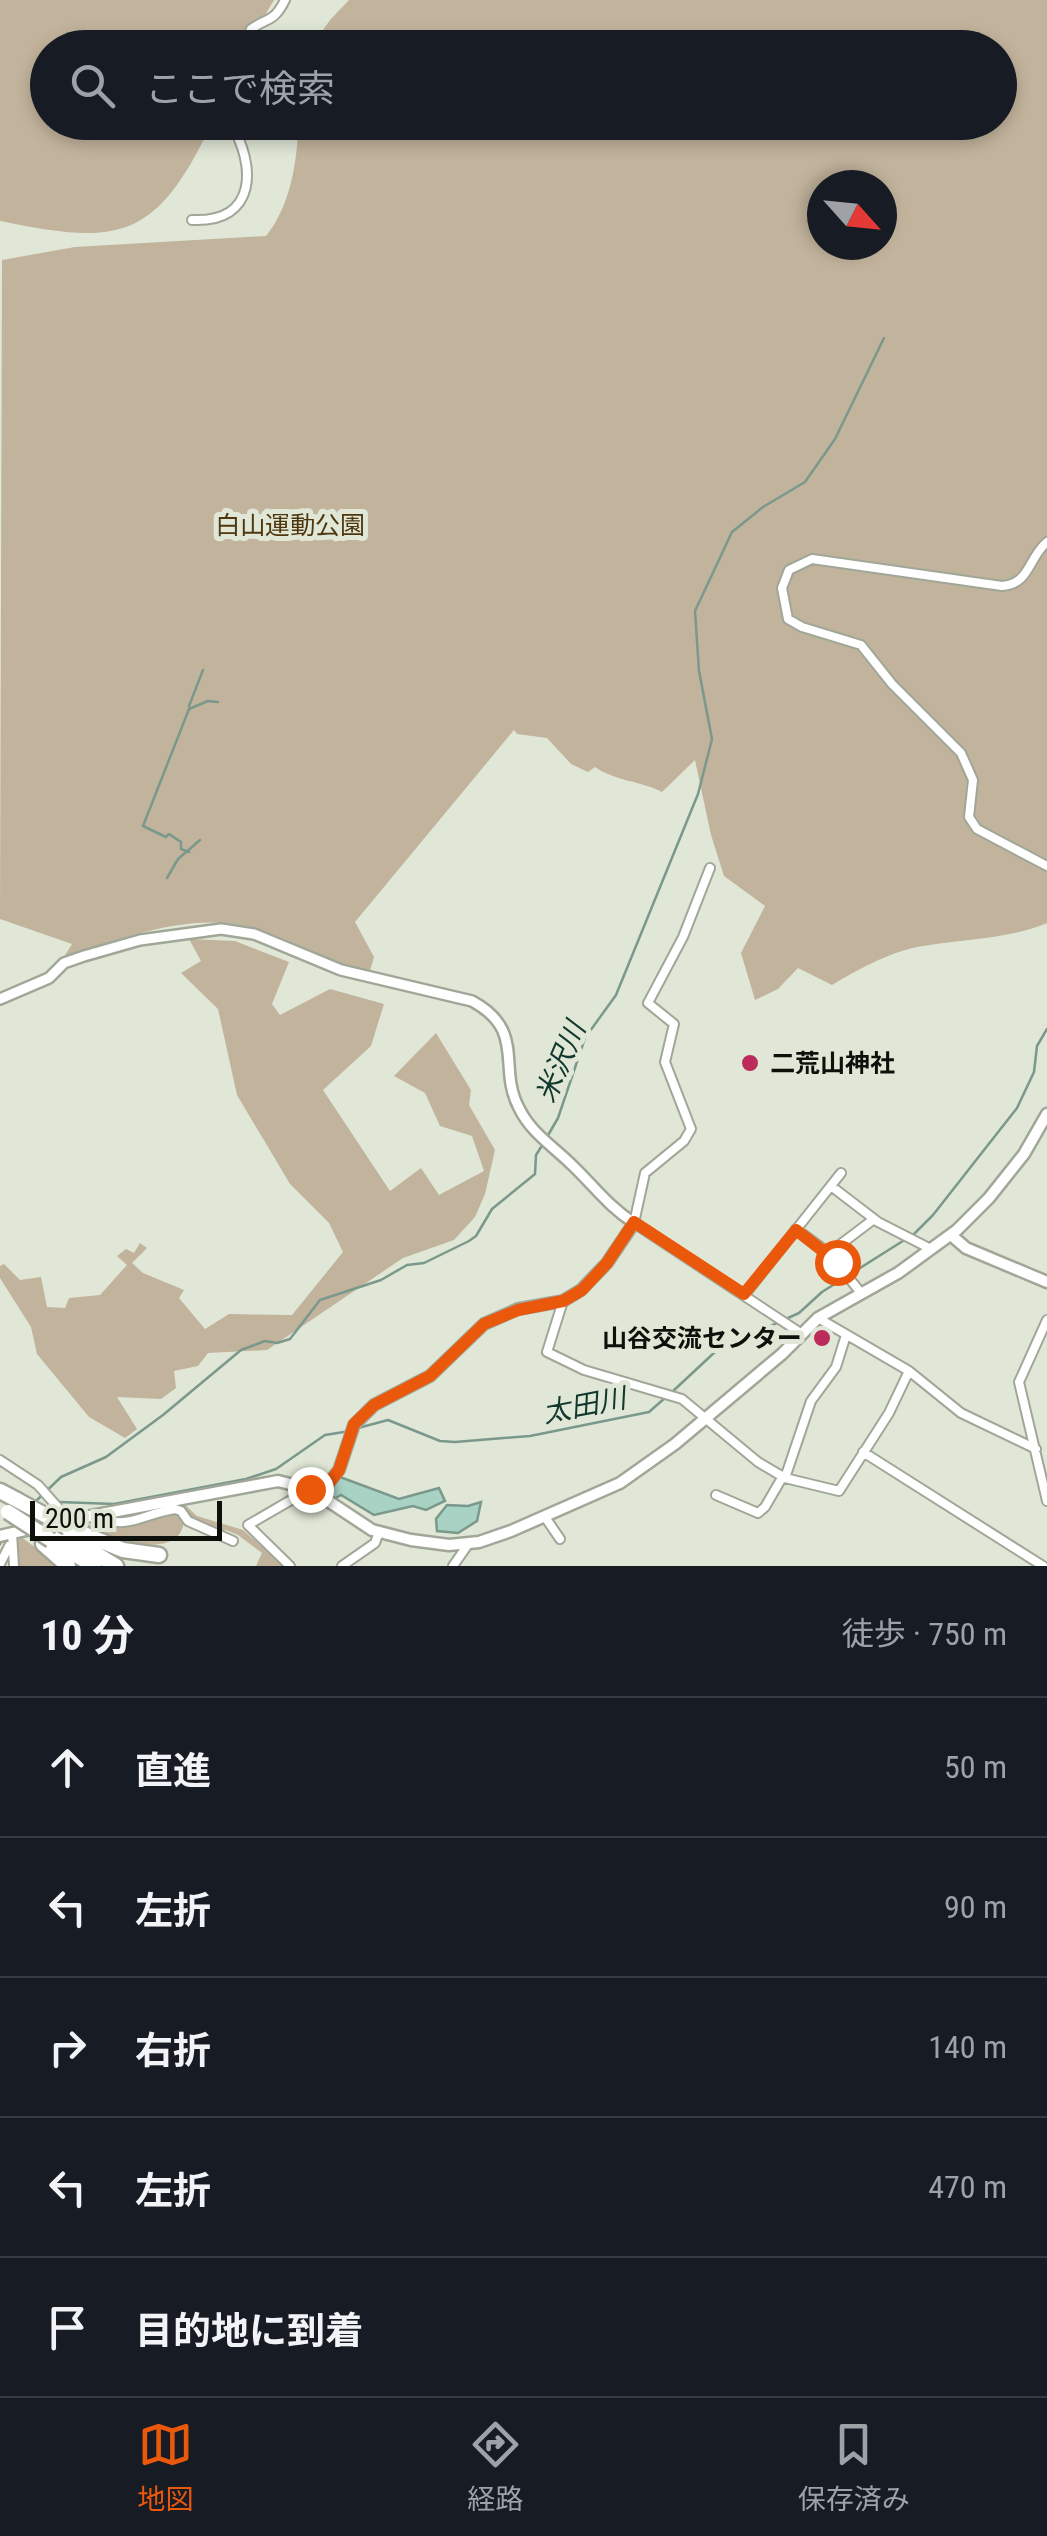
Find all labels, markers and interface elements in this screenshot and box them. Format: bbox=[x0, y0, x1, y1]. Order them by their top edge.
search box bbox=[30, 30, 1017, 140]
icon: search bbox=[65, 58, 120, 113]
text: ここで検索 bbox=[145, 67, 335, 111]
north arrow bbox=[807, 170, 897, 260]
park label: 白山運動公園 bbox=[215, 511, 365, 540]
water label: 米沢川 bbox=[529, 1014, 593, 1107]
place label: 二荒山神社 bbox=[770, 1049, 895, 1078]
marker: 二荒山神社 bbox=[739, 1052, 761, 1074]
route start bbox=[815, 1240, 861, 1286]
place label: 山谷交流センター bbox=[602, 1324, 802, 1353]
marker: 山谷交流センター bbox=[811, 1327, 833, 1349]
water label: 太田川 bbox=[540, 1381, 631, 1430]
route end bbox=[288, 1467, 334, 1513]
scale bar bbox=[30, 1496, 222, 1540]
text: 200 m bbox=[45, 1502, 114, 1535]
text: 10 分 bbox=[40, 1611, 134, 1660]
text: 徒歩 · 750 m bbox=[842, 1615, 1007, 1653]
icon: ahead bbox=[40, 1740, 95, 1795]
text: 50 m bbox=[944, 1748, 1007, 1786]
text: 直進 bbox=[135, 1749, 211, 1793]
icon: left bbox=[40, 1880, 95, 1935]
text: 90 m bbox=[944, 1888, 1007, 1926]
text: 左折 bbox=[135, 1889, 211, 1933]
icon: right bbox=[40, 2020, 95, 2075]
text: 140 m bbox=[928, 2028, 1007, 2066]
text: 右折 bbox=[135, 2029, 211, 2073]
icon: left bbox=[40, 2160, 95, 2215]
text: 470 m bbox=[928, 2168, 1007, 2206]
text: 左折 bbox=[135, 2169, 211, 2213]
icon: arrive bbox=[40, 2300, 95, 2355]
text: 目的地に到着 bbox=[135, 2309, 363, 2353]
tab: 地図 bbox=[137, 2417, 193, 2517]
tab: 経路 bbox=[467, 2417, 524, 2517]
tab: 保存済み bbox=[798, 2417, 910, 2517]

